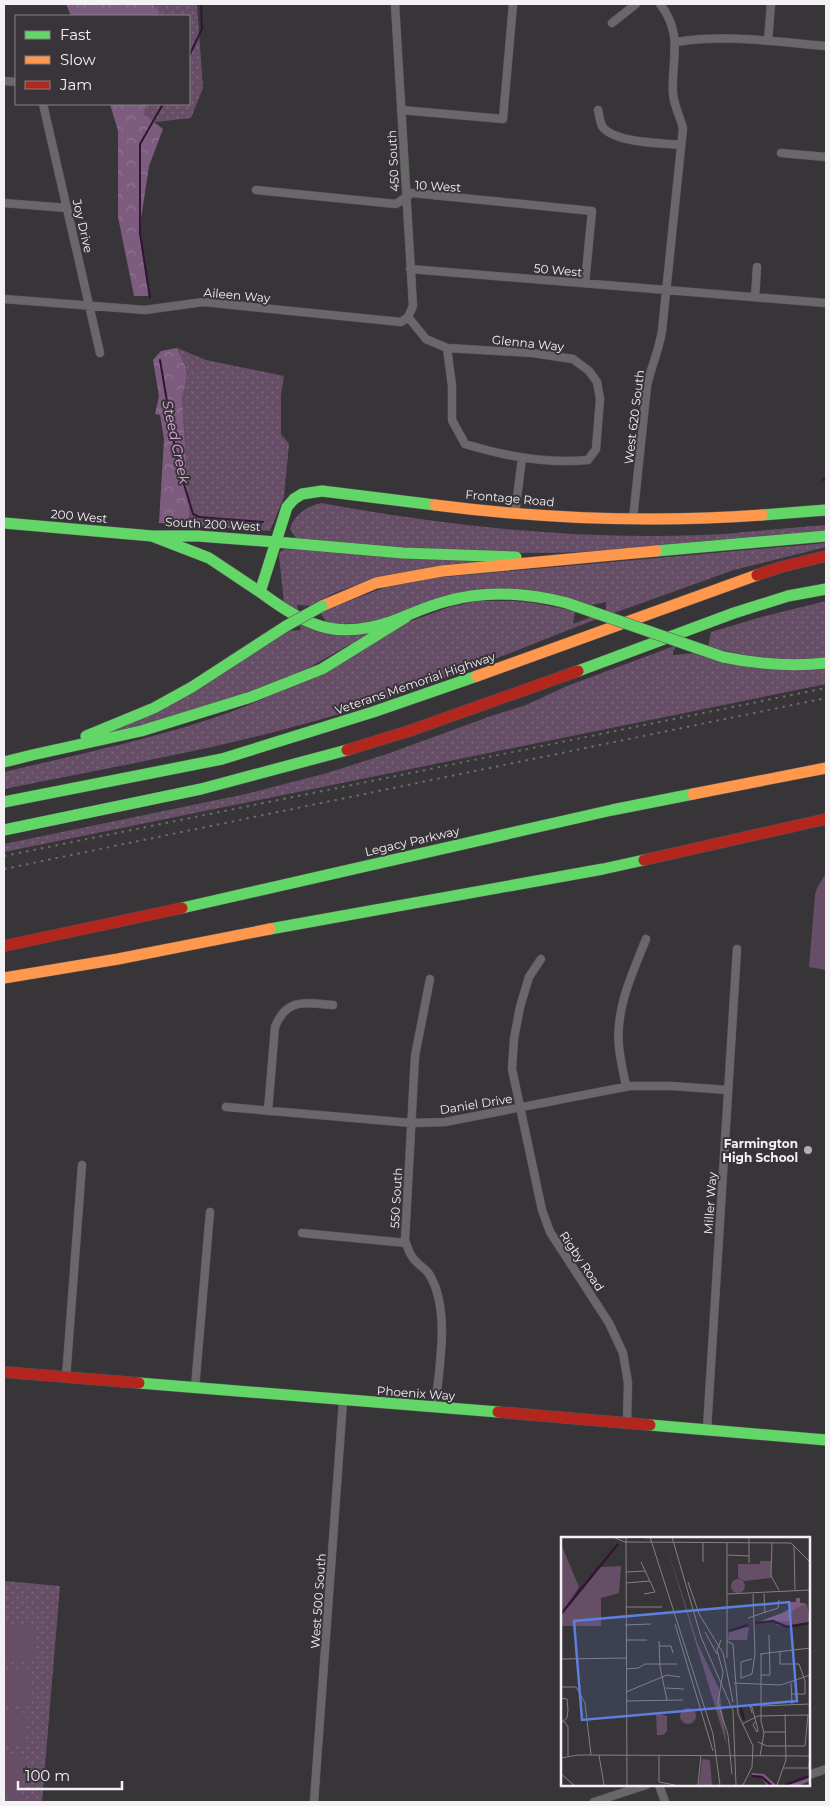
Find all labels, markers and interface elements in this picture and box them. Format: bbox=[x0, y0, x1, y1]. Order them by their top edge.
legend bbox=[15, 15, 190, 105]
text: Fast bbox=[60, 25, 91, 44]
text: Slow bbox=[60, 50, 96, 69]
text: Jam bbox=[59, 75, 92, 94]
street label: 450 South bbox=[384, 130, 402, 192]
street label: 10 West bbox=[415, 177, 462, 195]
street label: Joy Drive bbox=[69, 197, 96, 254]
street label: 50 West bbox=[533, 260, 583, 280]
street label: Aileen Way bbox=[203, 285, 271, 305]
street label: Glenna Way bbox=[491, 332, 565, 354]
street label: West 620 South bbox=[621, 369, 647, 465]
water label: Steed Creek bbox=[158, 399, 194, 486]
street label: Frontage Road bbox=[465, 487, 555, 509]
street label: 200 West bbox=[50, 506, 108, 526]
street label: South 200 West bbox=[165, 514, 261, 534]
street label: Veterans Memorial Highway bbox=[333, 648, 498, 718]
street label: Legacy Parkway bbox=[363, 823, 461, 859]
street label: Daniel Drive bbox=[439, 1091, 513, 1117]
place label: Farmington High School bbox=[722, 1136, 798, 1165]
marker: Farmington High School bbox=[802, 1144, 814, 1156]
street label: 550 South bbox=[387, 1167, 405, 1229]
street label: Miller Way bbox=[700, 1171, 720, 1235]
street label: Rigby Road bbox=[556, 1228, 608, 1294]
street label: Phoenix Way bbox=[376, 1383, 456, 1403]
inset map bbox=[561, 1537, 810, 1786]
street label: West 500 South bbox=[307, 1553, 329, 1649]
scale bar bbox=[18, 1758, 121, 1790]
text: 100 m bbox=[25, 1766, 70, 1785]

